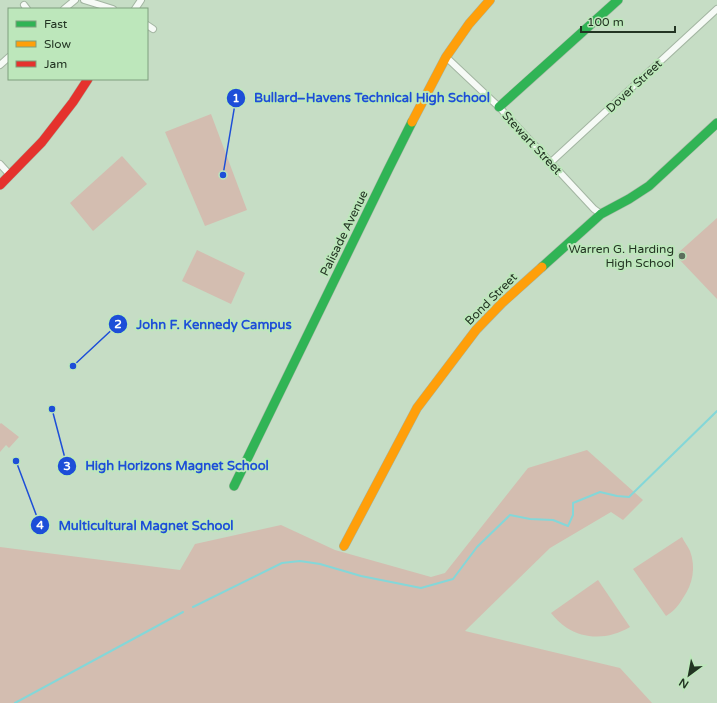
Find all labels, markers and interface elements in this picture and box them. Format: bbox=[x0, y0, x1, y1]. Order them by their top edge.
legend bbox=[8, 8, 148, 80]
scale bar bbox=[581, 8, 675, 34]
text: 100 m bbox=[587, 15, 624, 29]
text: Fast bbox=[44, 17, 68, 31]
text: Slow bbox=[44, 37, 71, 51]
street label: Dover Street bbox=[603, 56, 665, 115]
text: Jam bbox=[44, 57, 67, 71]
callout: Bullard–Havens Technical High School bbox=[226, 85, 498, 110]
text: Bullard–Havens Technical High School bbox=[254, 90, 490, 106]
text: 1 bbox=[232, 91, 240, 105]
street label: Stewart Street bbox=[499, 109, 565, 178]
street label: Palisade Avenue bbox=[317, 188, 371, 278]
place label: Warren G. Harding High School bbox=[568, 242, 674, 270]
marker: Warren G. Harding High School bbox=[677, 251, 687, 261]
street label: Bond Street bbox=[462, 270, 520, 328]
callout: John F. Kennedy Campus bbox=[108, 312, 300, 337]
text: 2 bbox=[114, 317, 122, 331]
text: John F. Kennedy Campus bbox=[135, 317, 292, 333]
callout: High Horizons Magnet School bbox=[57, 453, 277, 478]
text: High Horizons Magnet School bbox=[85, 458, 269, 474]
text: 3 bbox=[63, 459, 71, 473]
callout: Multicultural Magnet School bbox=[30, 513, 241, 538]
text: 4 bbox=[36, 518, 44, 532]
text: Multicultural Magnet School bbox=[58, 518, 234, 534]
north arrow bbox=[669, 655, 709, 695]
text: N bbox=[677, 675, 691, 691]

